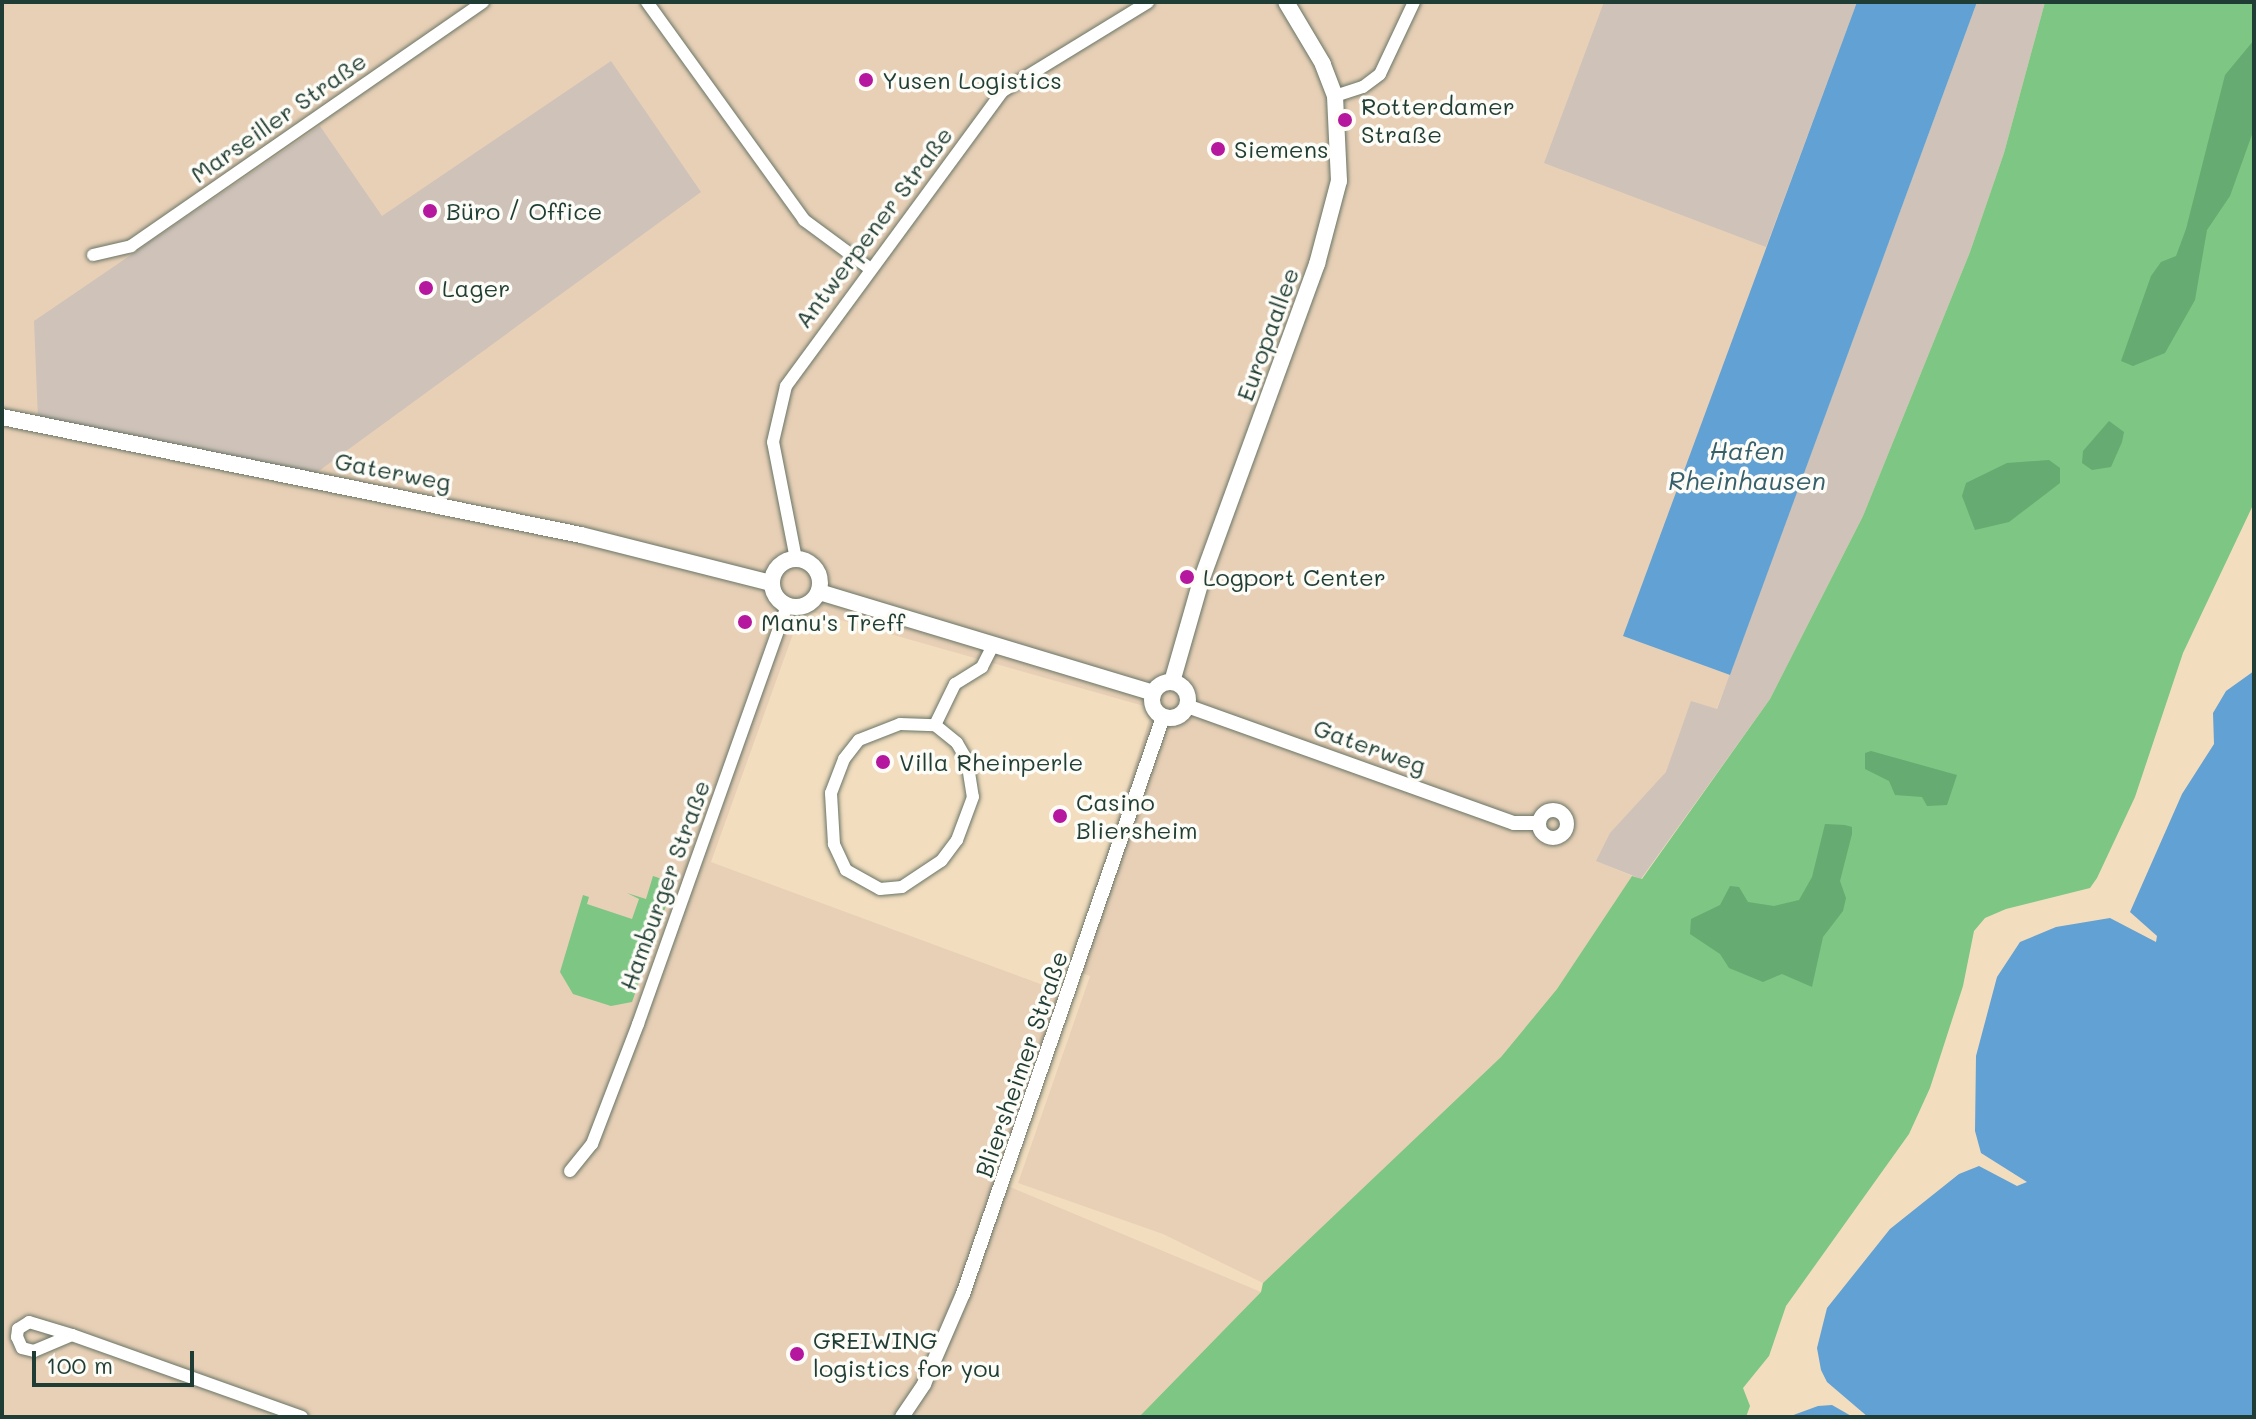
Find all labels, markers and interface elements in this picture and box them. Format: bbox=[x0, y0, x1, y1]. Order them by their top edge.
street label: Marseiller Straße bbox=[185, 46, 371, 188]
place label: Yusen Logistics bbox=[882, 66, 1062, 94]
marker: Yusen Logistics bbox=[857, 71, 875, 89]
place label: Rotterdamer Straße bbox=[1361, 92, 1515, 148]
marker: Rotterdamer Straße bbox=[1336, 111, 1354, 129]
street label: Antwerpener Straße bbox=[788, 121, 958, 333]
place label: Siemens bbox=[1234, 135, 1329, 163]
marker: Siemens bbox=[1209, 140, 1227, 158]
place label: Büro / Office bbox=[446, 197, 602, 225]
marker: Büro / Office bbox=[421, 202, 439, 220]
street label: Europaallee bbox=[1230, 263, 1304, 405]
place label: Lager bbox=[442, 274, 510, 302]
marker: Lager bbox=[417, 279, 435, 297]
water label: Hafen Rheinhausen bbox=[1668, 435, 1826, 496]
street label: Gaterweg bbox=[333, 446, 453, 496]
place label: Logport Center bbox=[1203, 563, 1386, 591]
marker: Logport Center bbox=[1178, 568, 1196, 586]
place label: Manu's Treff bbox=[761, 608, 905, 636]
marker: Manu's Treff bbox=[736, 613, 754, 631]
street label: Gaterweg bbox=[1310, 712, 1430, 780]
place label: Villa Rheinperle bbox=[899, 748, 1083, 776]
marker: Villa Rheinperle bbox=[874, 753, 892, 771]
street label: Hamburger Straße bbox=[613, 776, 715, 994]
place label: Casino Bliersheim bbox=[1076, 788, 1198, 844]
marker: Casino Bliersheim bbox=[1051, 807, 1069, 825]
street label: Bliersheimer Straße bbox=[969, 947, 1073, 1181]
place label: GREIWING logistics for you bbox=[813, 1326, 1001, 1382]
scale bar bbox=[36, 1335, 198, 1385]
marker: GREIWING logistics for you bbox=[788, 1345, 806, 1363]
text: 100 m bbox=[46, 1349, 113, 1380]

